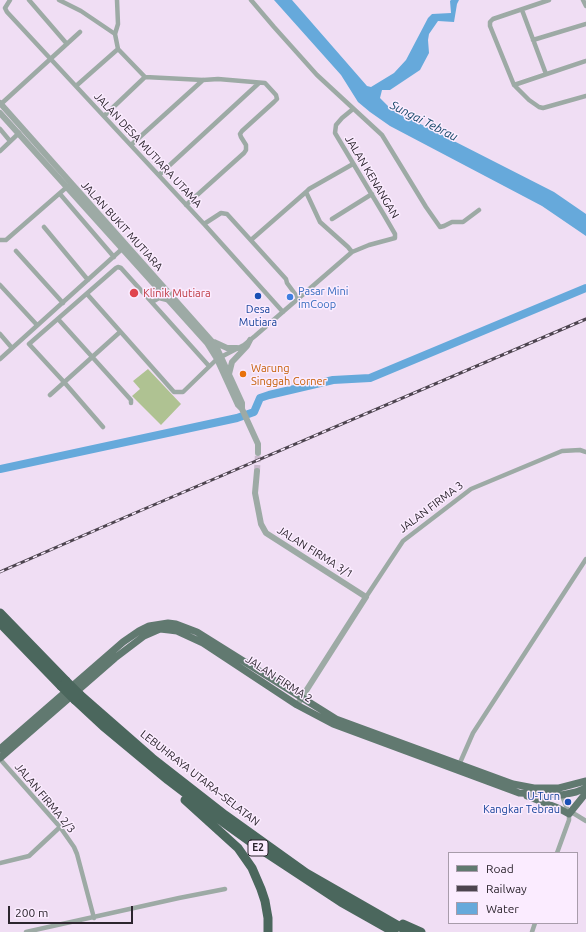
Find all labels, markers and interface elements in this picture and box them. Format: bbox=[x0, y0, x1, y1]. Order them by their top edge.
street label: JALAN DESA MUTIARA UTAMA bbox=[91, 90, 205, 210]
water label: Sungai Tebrau bbox=[388, 98, 460, 144]
street label: JALAN KENANGAN bbox=[342, 133, 402, 221]
street label: JALAN BUKIT MUTIARA bbox=[78, 178, 166, 274]
place label: Pasar Mini imCoop bbox=[298, 284, 348, 310]
place label: Klinik Mutiara bbox=[143, 286, 211, 300]
marker: Klinik Mutiara bbox=[128, 287, 140, 299]
marker: Desa Mutiara bbox=[253, 291, 263, 301]
marker: Pasar Mini imCoop bbox=[285, 292, 295, 302]
place label: Desa Mutiara bbox=[239, 302, 277, 328]
place label: Warung Singgah Corner bbox=[251, 361, 327, 387]
marker: Warung Singgah Corner bbox=[238, 369, 248, 379]
street label: JALAN FIRMA 3 bbox=[396, 479, 466, 535]
street label: JALAN FIRMA 3/1 bbox=[275, 523, 355, 581]
street label: JALAN FIRMA 2 bbox=[243, 653, 315, 705]
street label: LEBUHRAYA UTARA–SELATAN bbox=[138, 727, 262, 829]
street label: JALAN FIRMA 2/3 bbox=[12, 760, 78, 836]
place label: U-Turn Kangkar Tebrau bbox=[483, 789, 560, 815]
marker: U-Turn Kangkar Tebrau bbox=[563, 797, 573, 807]
road number: E2 bbox=[248, 840, 268, 856]
legend bbox=[448, 852, 578, 924]
text: Road bbox=[486, 862, 514, 875]
text: Railway bbox=[486, 882, 527, 895]
scale bar bbox=[10, 898, 135, 924]
text: Water bbox=[486, 902, 519, 915]
text: 200 m bbox=[15, 906, 48, 919]

